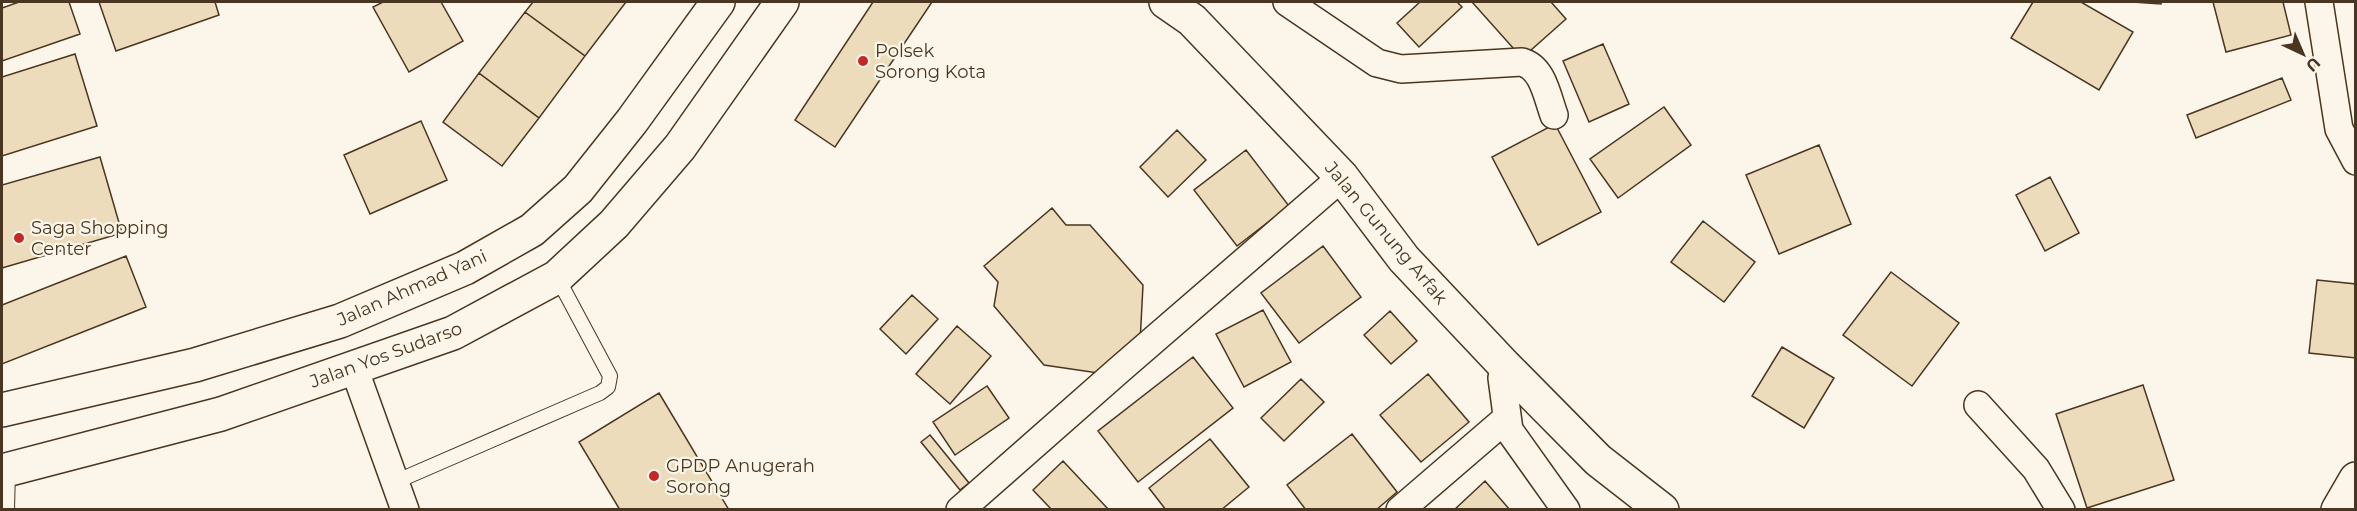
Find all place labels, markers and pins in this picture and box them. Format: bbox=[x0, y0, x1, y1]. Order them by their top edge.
place label: Polsek Sorong Kota bbox=[875, 40, 986, 83]
marker: Polsek Sorong Kota bbox=[856, 54, 870, 68]
place label: Saga Shopping Center bbox=[31, 217, 169, 260]
marker: Saga Shopping Center bbox=[12, 231, 26, 245]
place label: GPDP Anugerah Sorong bbox=[666, 455, 815, 498]
marker: GPDP Anugerah Sorong bbox=[647, 469, 661, 483]

